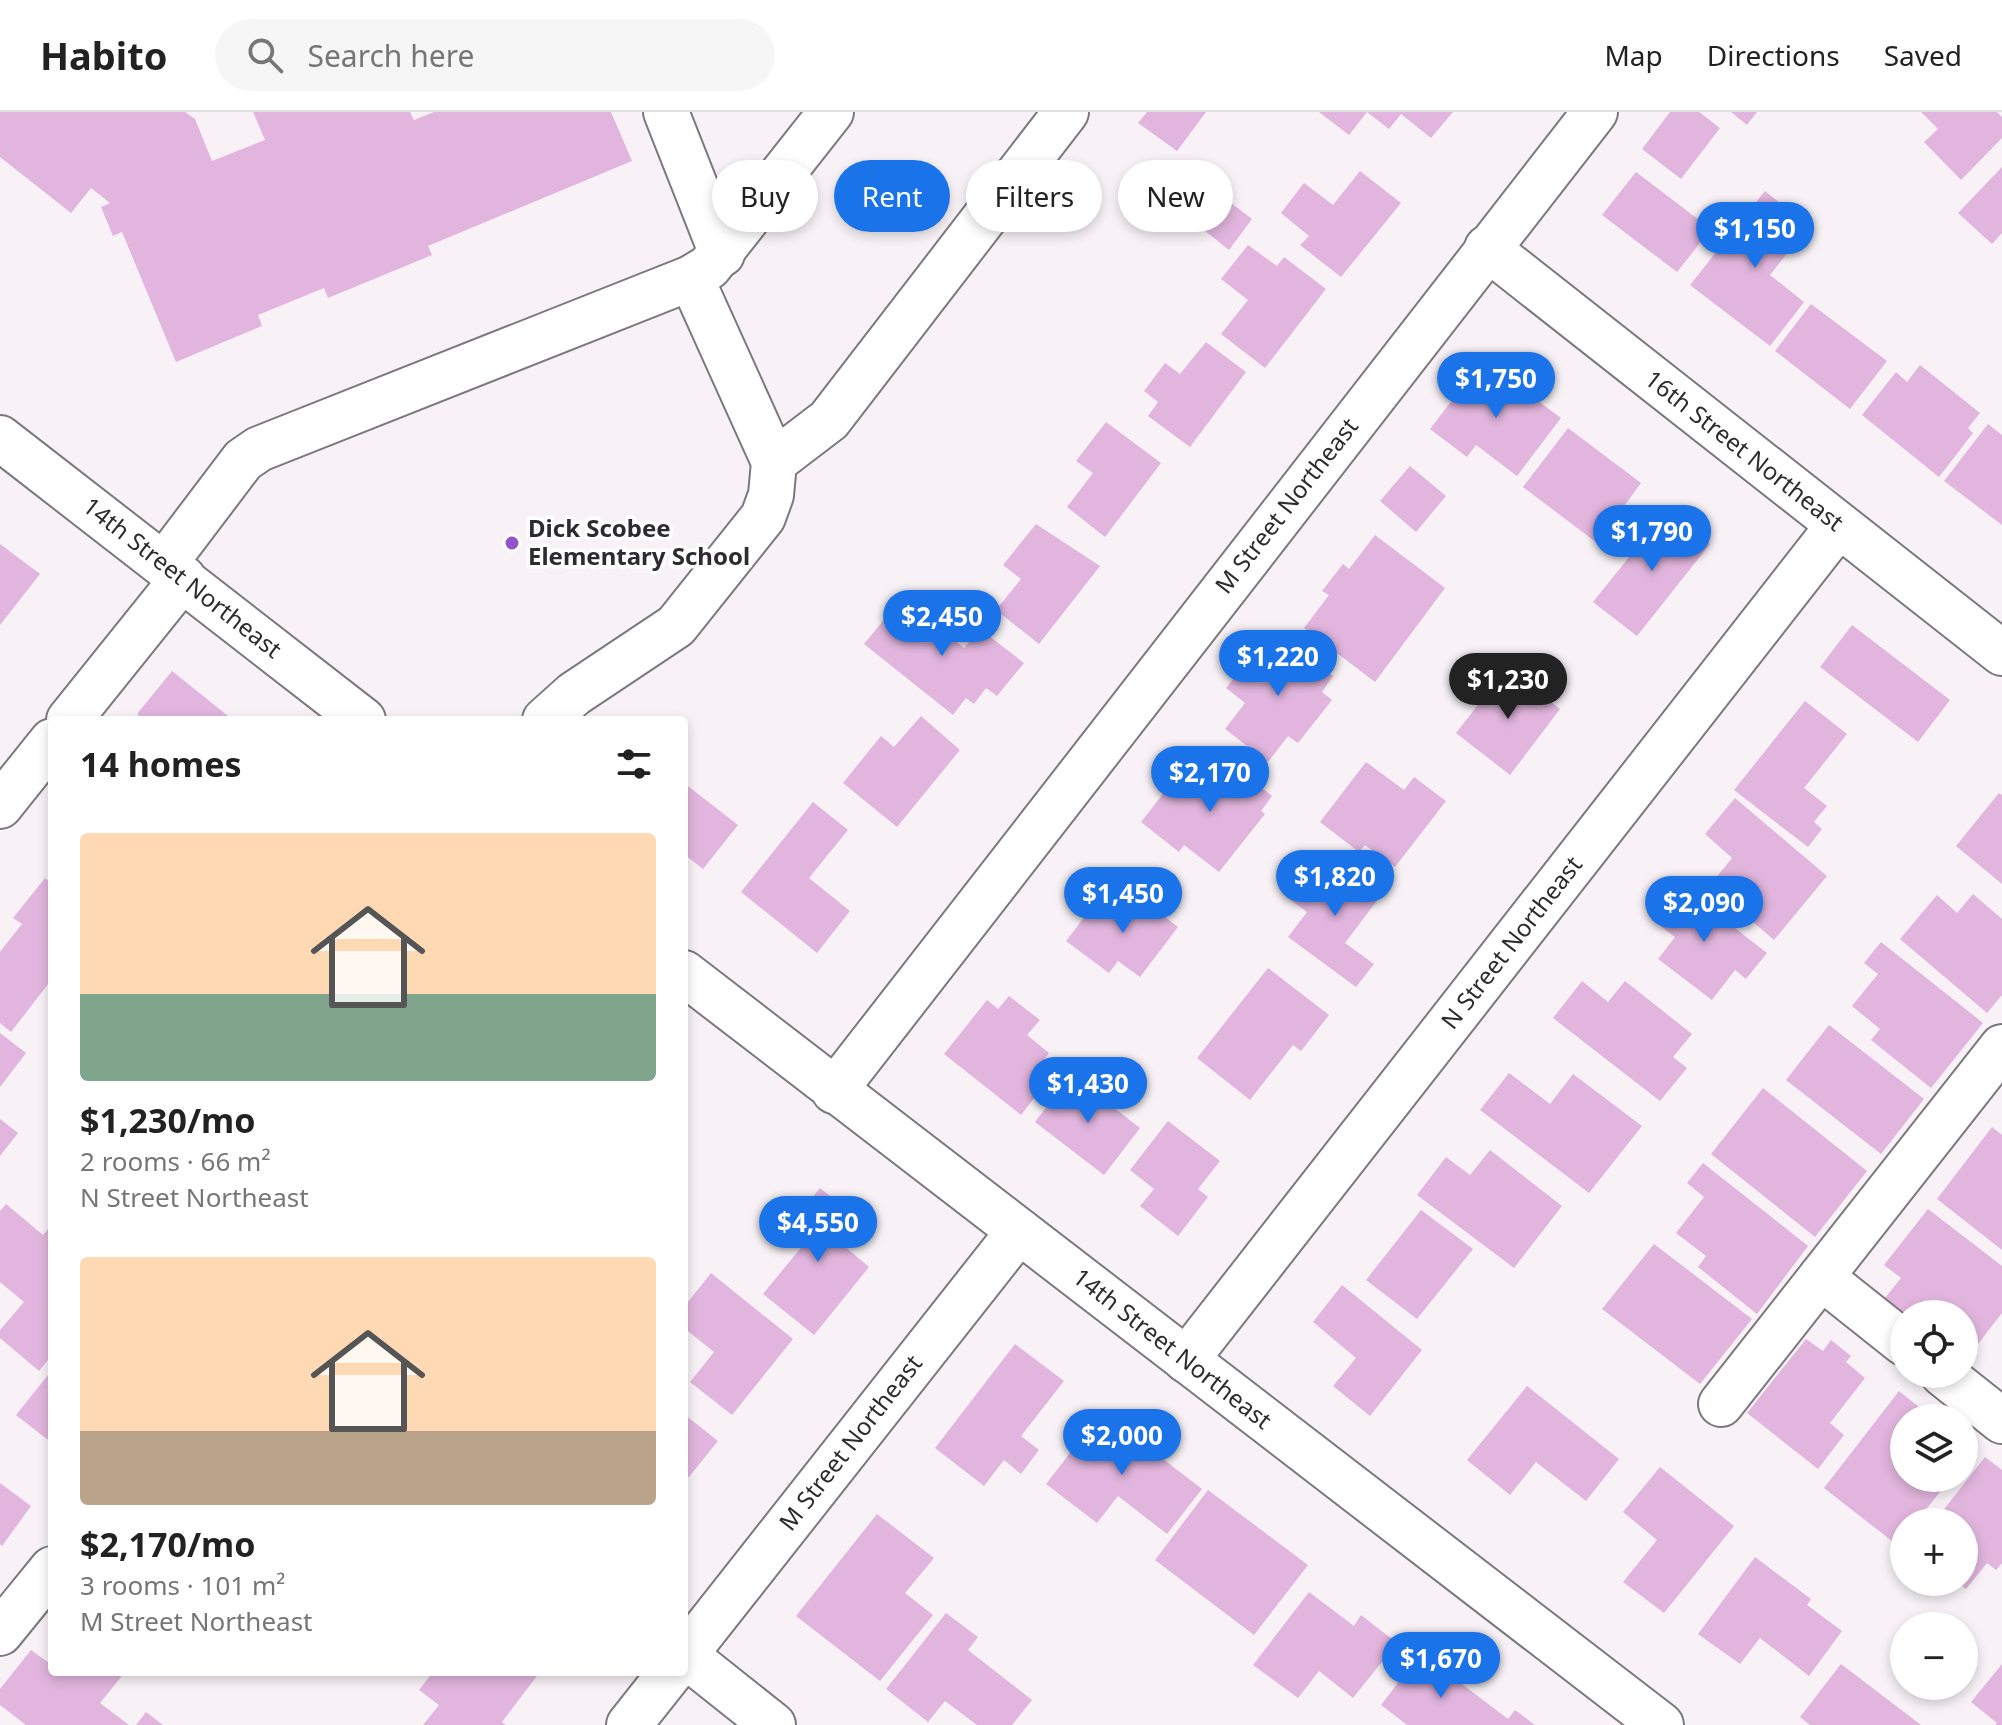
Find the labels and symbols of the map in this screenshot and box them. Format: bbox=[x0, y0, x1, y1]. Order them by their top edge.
pin: $1,150 bbox=[1690, 202, 1820, 270]
pin: $1,750 bbox=[1431, 352, 1561, 420]
street label: 16th Street Northeast bbox=[1639, 362, 1851, 538]
street label: M Street Northeast bbox=[1207, 410, 1365, 600]
street label: 14th Street Northeast bbox=[77, 489, 289, 665]
pin: $1,790 bbox=[1587, 505, 1717, 573]
place label: Dick Scobee Elementary School bbox=[528, 511, 750, 572]
marker: Dick Scobee Elementary School bbox=[503, 534, 521, 552]
pin: $2,450 bbox=[877, 590, 1007, 658]
pin: $1,220 bbox=[1213, 630, 1343, 698]
pin: $1,230 bbox=[1443, 653, 1573, 721]
pin: $2,170 bbox=[1145, 746, 1275, 814]
street label: N Street Northeast bbox=[1433, 848, 1589, 1035]
pin: $1,820 bbox=[1270, 850, 1400, 918]
pin: $1,450 bbox=[1058, 867, 1188, 935]
pin: $2,090 bbox=[1639, 876, 1769, 944]
pin: $1,430 bbox=[1023, 1057, 1153, 1125]
pin: $4,550 bbox=[753, 1196, 883, 1264]
street label: 14th Street Northeast bbox=[1067, 1260, 1279, 1436]
street label: M Street Northeast bbox=[771, 1347, 929, 1537]
pin: $2,000 bbox=[1057, 1409, 1187, 1477]
pin: $1,670 bbox=[1376, 1632, 1506, 1700]

